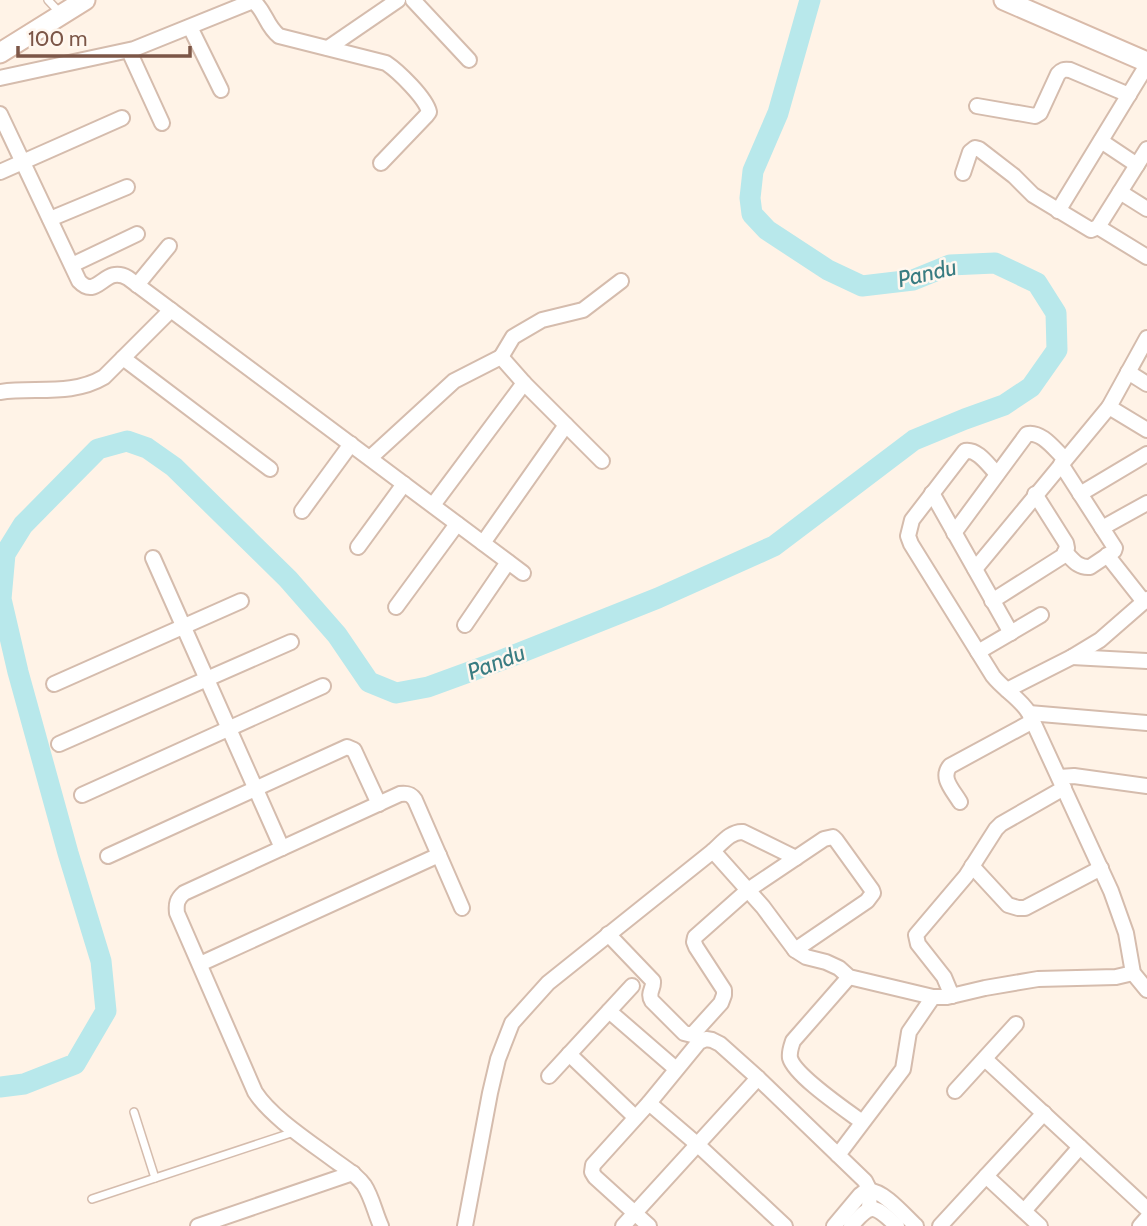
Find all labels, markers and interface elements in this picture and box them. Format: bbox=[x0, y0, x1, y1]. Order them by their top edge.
scale bar bbox=[18, 14, 189, 58]
text: 100 m bbox=[28, 26, 87, 51]
water label: Pandu bbox=[895, 253, 959, 293]
water label: Pandu bbox=[463, 638, 529, 686]

